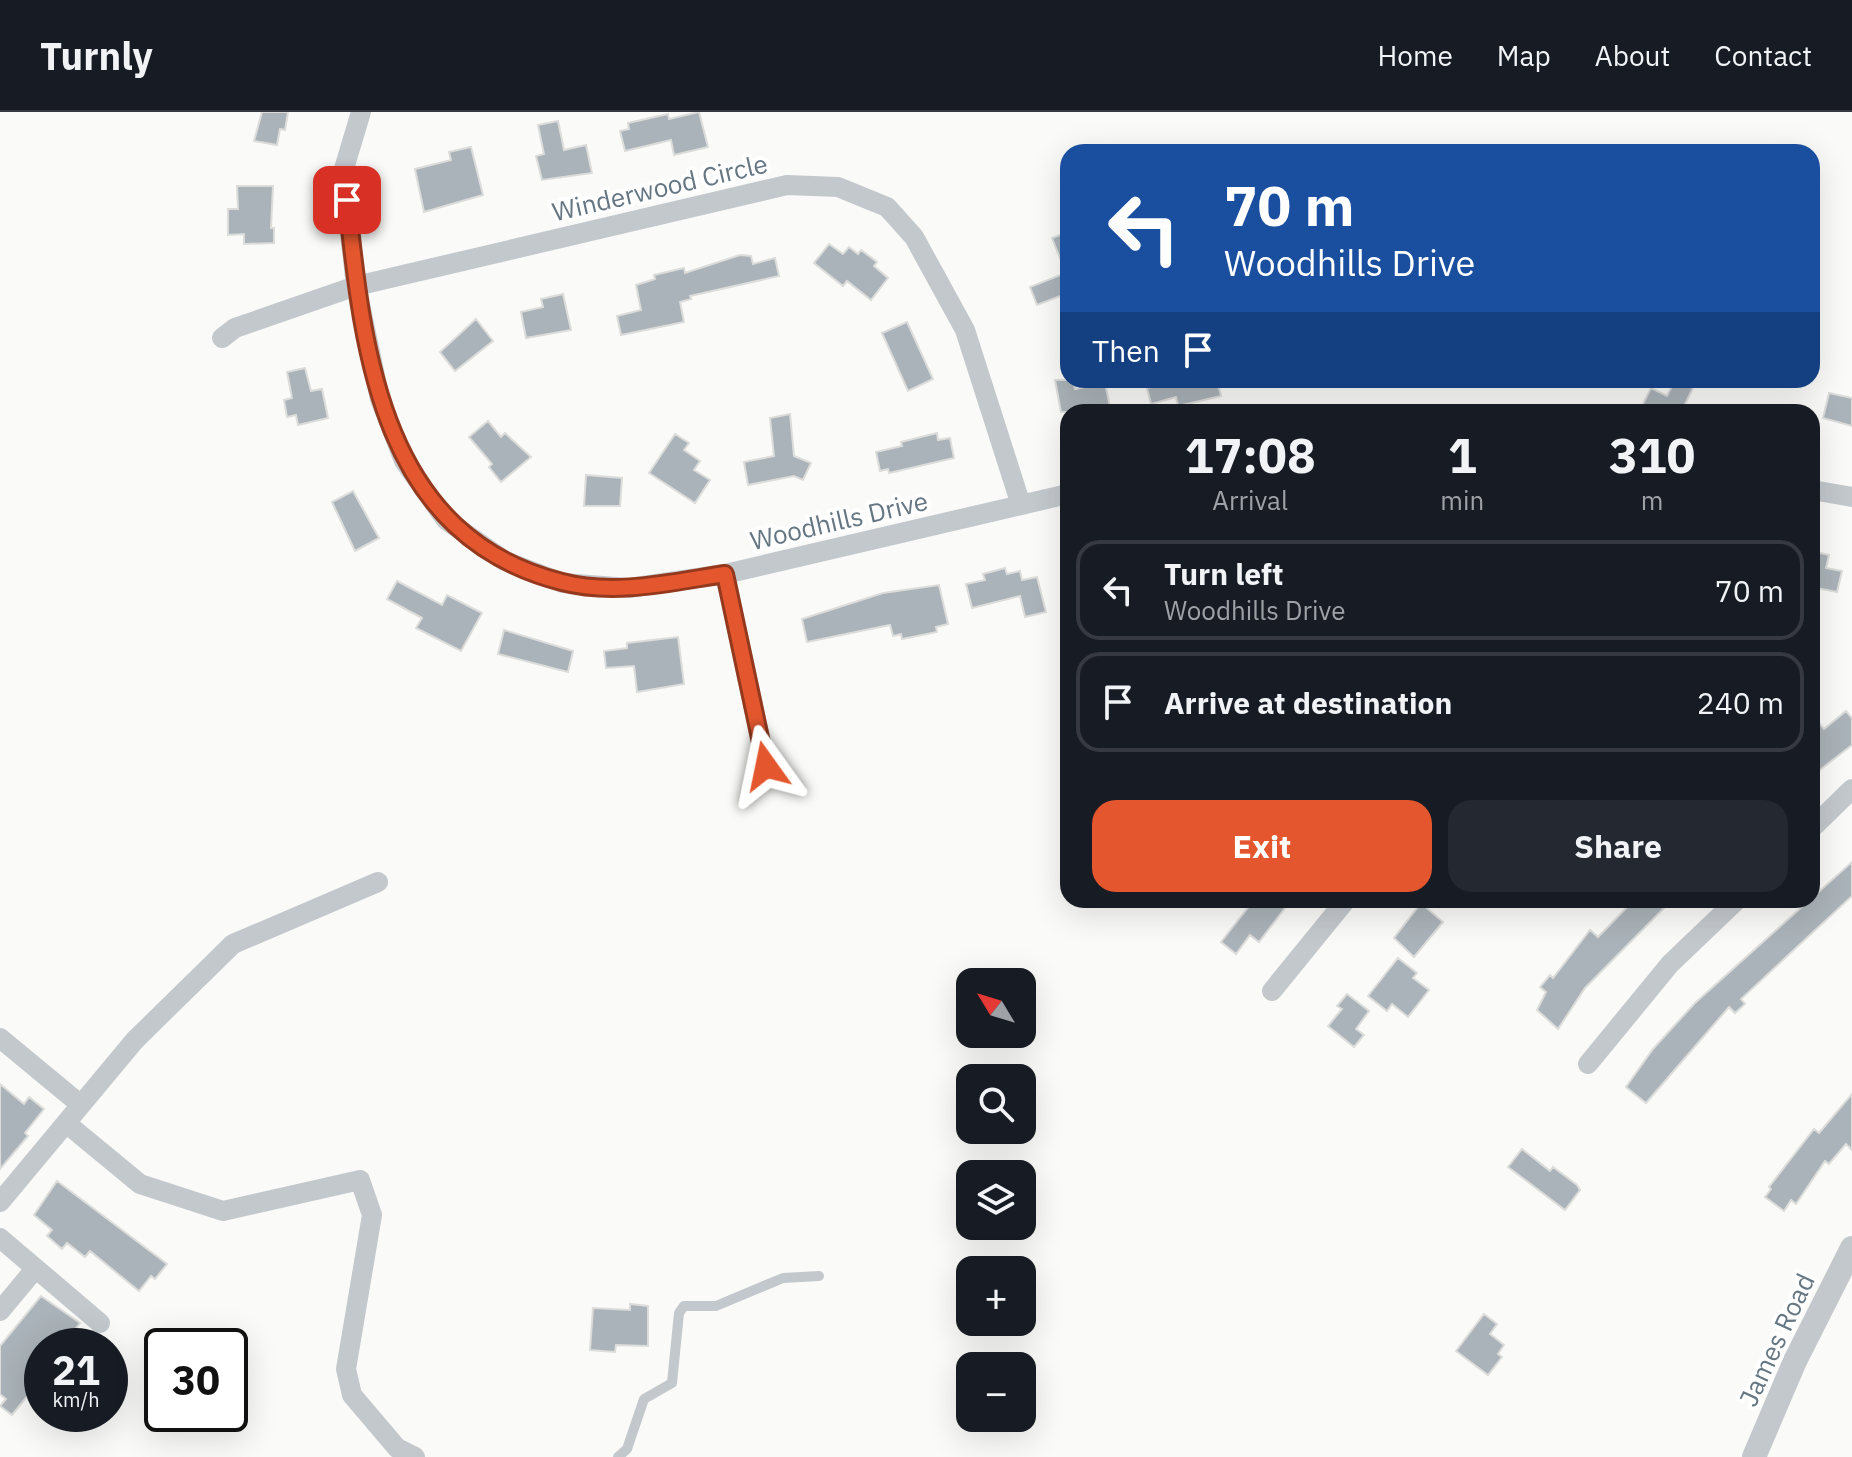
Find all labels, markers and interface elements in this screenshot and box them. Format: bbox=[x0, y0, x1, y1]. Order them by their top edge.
text: Turnly bbox=[40, 31, 153, 80]
text: Home bbox=[1377, 37, 1453, 74]
text: Map bbox=[1497, 37, 1551, 74]
text: About bbox=[1595, 37, 1670, 74]
text: Contact bbox=[1714, 37, 1812, 74]
street label: Winderwood Circle bbox=[549, 146, 771, 228]
pin bbox=[313, 166, 381, 234]
text: 70 m bbox=[1224, 169, 1354, 241]
icon: left bbox=[1092, 176, 1196, 280]
icon: arrive bbox=[325, 178, 369, 222]
text: Woodhills Drive bbox=[1224, 239, 1475, 286]
icon: arrive bbox=[1176, 328, 1220, 372]
text: Then bbox=[1092, 331, 1160, 370]
text: 17:08 bbox=[1185, 424, 1316, 486]
text: 1 bbox=[1448, 424, 1477, 486]
text: 310 bbox=[1609, 424, 1695, 486]
street label: Woodhills Drive bbox=[747, 483, 931, 557]
text: Arrival bbox=[1212, 483, 1288, 517]
text: min bbox=[1440, 483, 1484, 517]
text: m bbox=[1641, 483, 1663, 517]
text: Turn left bbox=[1164, 554, 1283, 593]
icon: left bbox=[1096, 568, 1140, 612]
text: 70 m bbox=[1715, 571, 1784, 610]
text: Woodhills Drive bbox=[1164, 593, 1345, 627]
icon: arrive bbox=[1096, 680, 1140, 724]
text: Arrive at destination bbox=[1164, 683, 1452, 722]
text: 240 m bbox=[1697, 683, 1784, 722]
position arrow bbox=[724, 724, 808, 808]
button: Exit bbox=[1092, 800, 1432, 892]
button: Share bbox=[1448, 800, 1788, 892]
north arrow bbox=[956, 968, 1036, 1048]
map controls bbox=[956, 968, 1036, 1432]
button: search bbox=[956, 1064, 1036, 1144]
button: layers bbox=[956, 1160, 1036, 1240]
button: + bbox=[956, 1256, 1036, 1336]
street label: James Road bbox=[1731, 1268, 1822, 1411]
speed limit sign: 30 bbox=[144, 1328, 248, 1432]
text: 21 bbox=[52, 1344, 100, 1396]
button: − bbox=[956, 1352, 1036, 1432]
text: km/h bbox=[52, 1386, 100, 1413]

